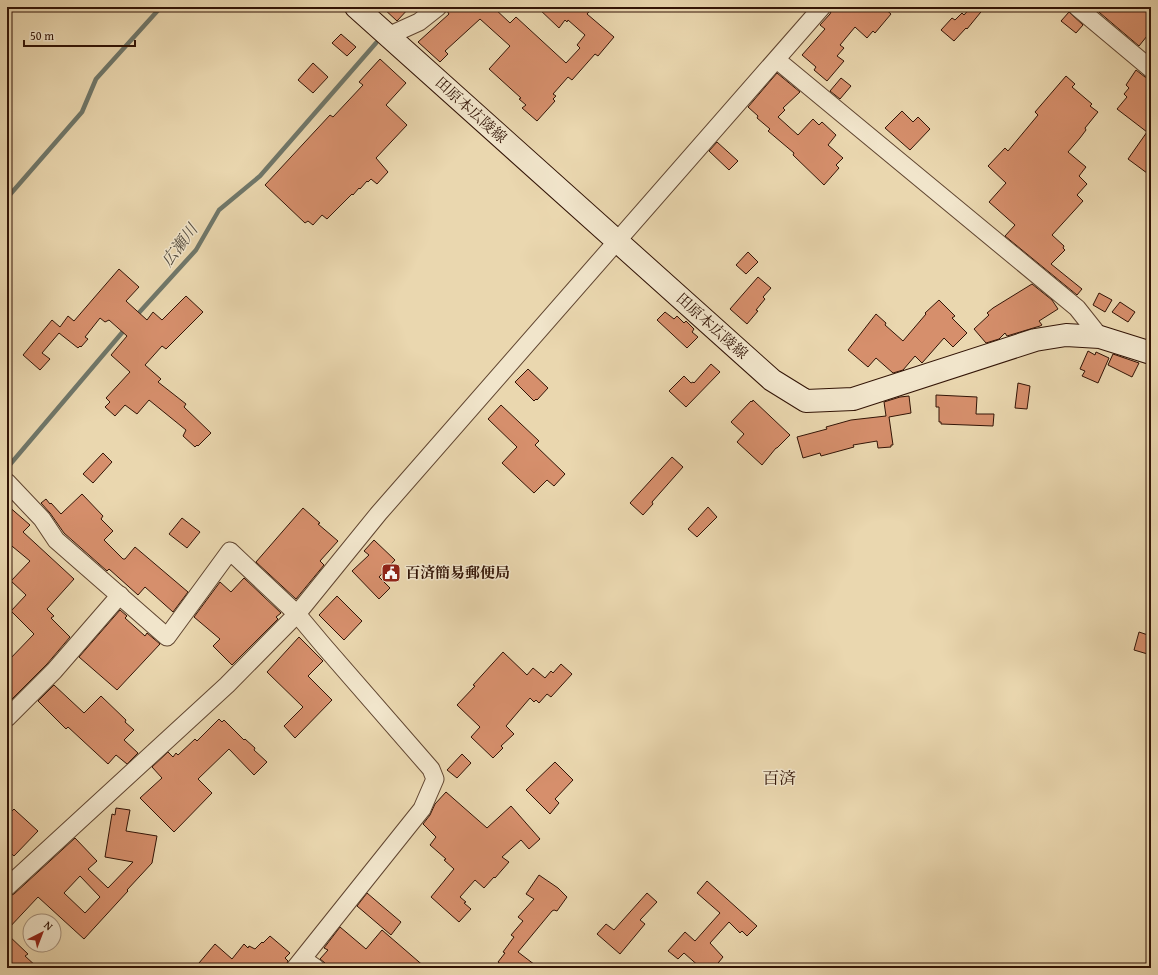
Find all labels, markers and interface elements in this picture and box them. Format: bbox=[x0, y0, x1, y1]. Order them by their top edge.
scale bar bbox=[24, 22, 135, 48]
text: 50 m bbox=[30, 27, 54, 44]
street label: 田原本広陵線 bbox=[431, 72, 512, 148]
water label: 広瀬川 bbox=[155, 217, 204, 271]
street label: 田原本広陵線 bbox=[672, 288, 753, 364]
public building icon: 百済簡易郵便局 bbox=[380, 562, 402, 584]
place label: 百済簡易郵便局 bbox=[405, 562, 510, 583]
district label: 百済 bbox=[762, 765, 796, 790]
north arrow bbox=[22, 913, 62, 953]
text: N bbox=[41, 917, 57, 934]

